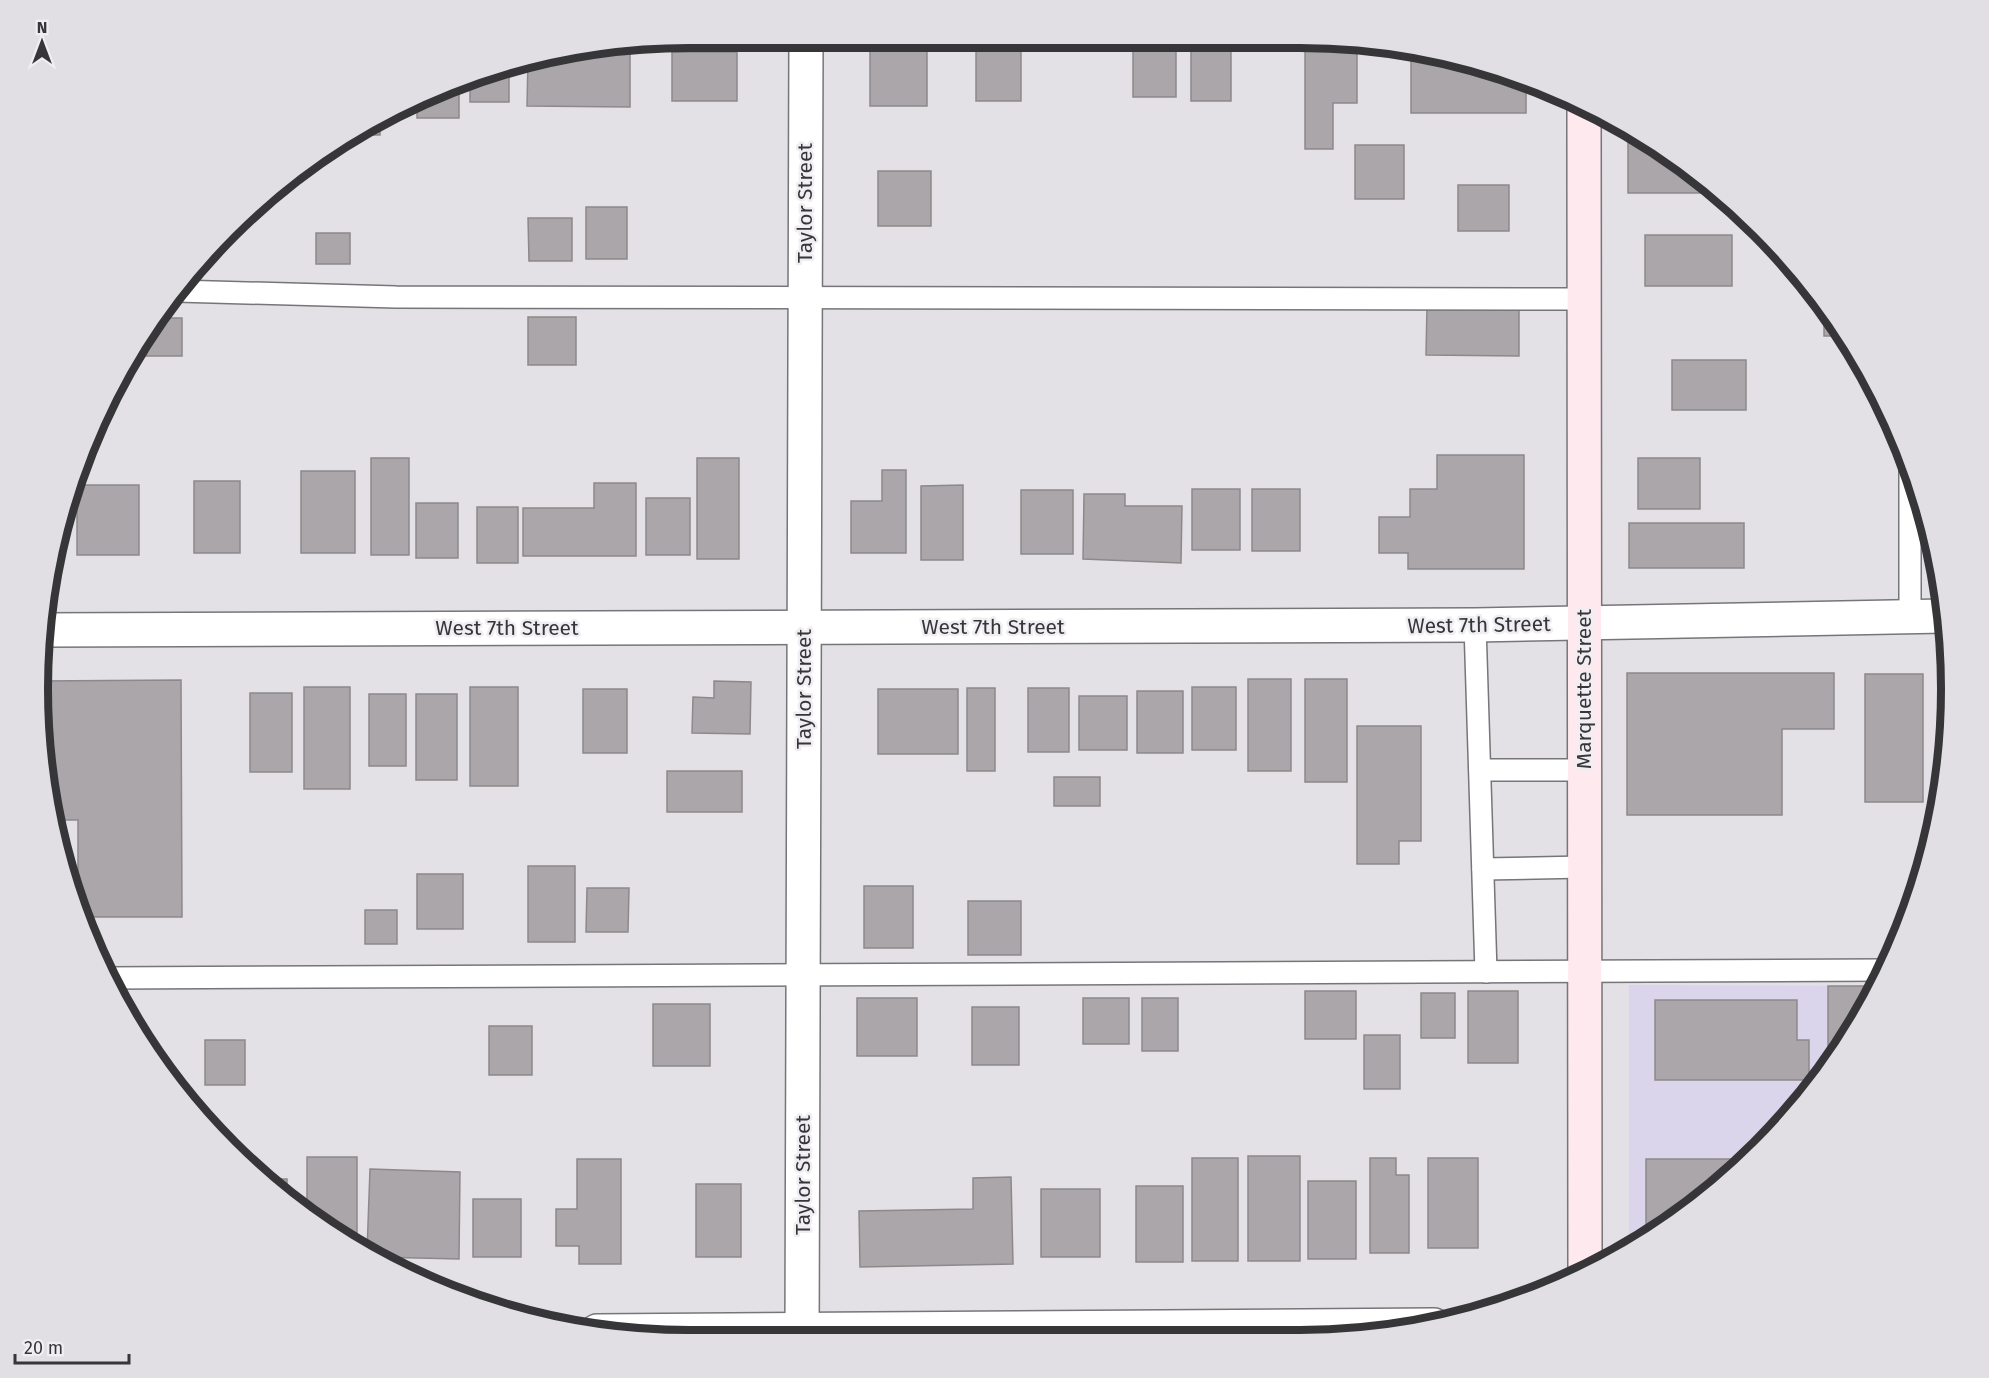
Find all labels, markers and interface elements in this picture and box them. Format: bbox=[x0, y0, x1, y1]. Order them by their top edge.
north arrow bbox=[12, 12, 72, 72]
text: N bbox=[37, 18, 47, 37]
street label: Taylor Street bbox=[792, 142, 818, 263]
street label: Marquette Street bbox=[1571, 608, 1597, 769]
street label: West 7th Street bbox=[1407, 611, 1551, 639]
street label: West 7th Street bbox=[921, 614, 1065, 640]
street label: West 7th Street bbox=[435, 615, 579, 641]
street label: Taylor Street bbox=[791, 628, 817, 749]
street label: Taylor Street bbox=[790, 1114, 816, 1235]
scale bar bbox=[15, 1327, 129, 1365]
text: 20 m bbox=[24, 1337, 63, 1359]

